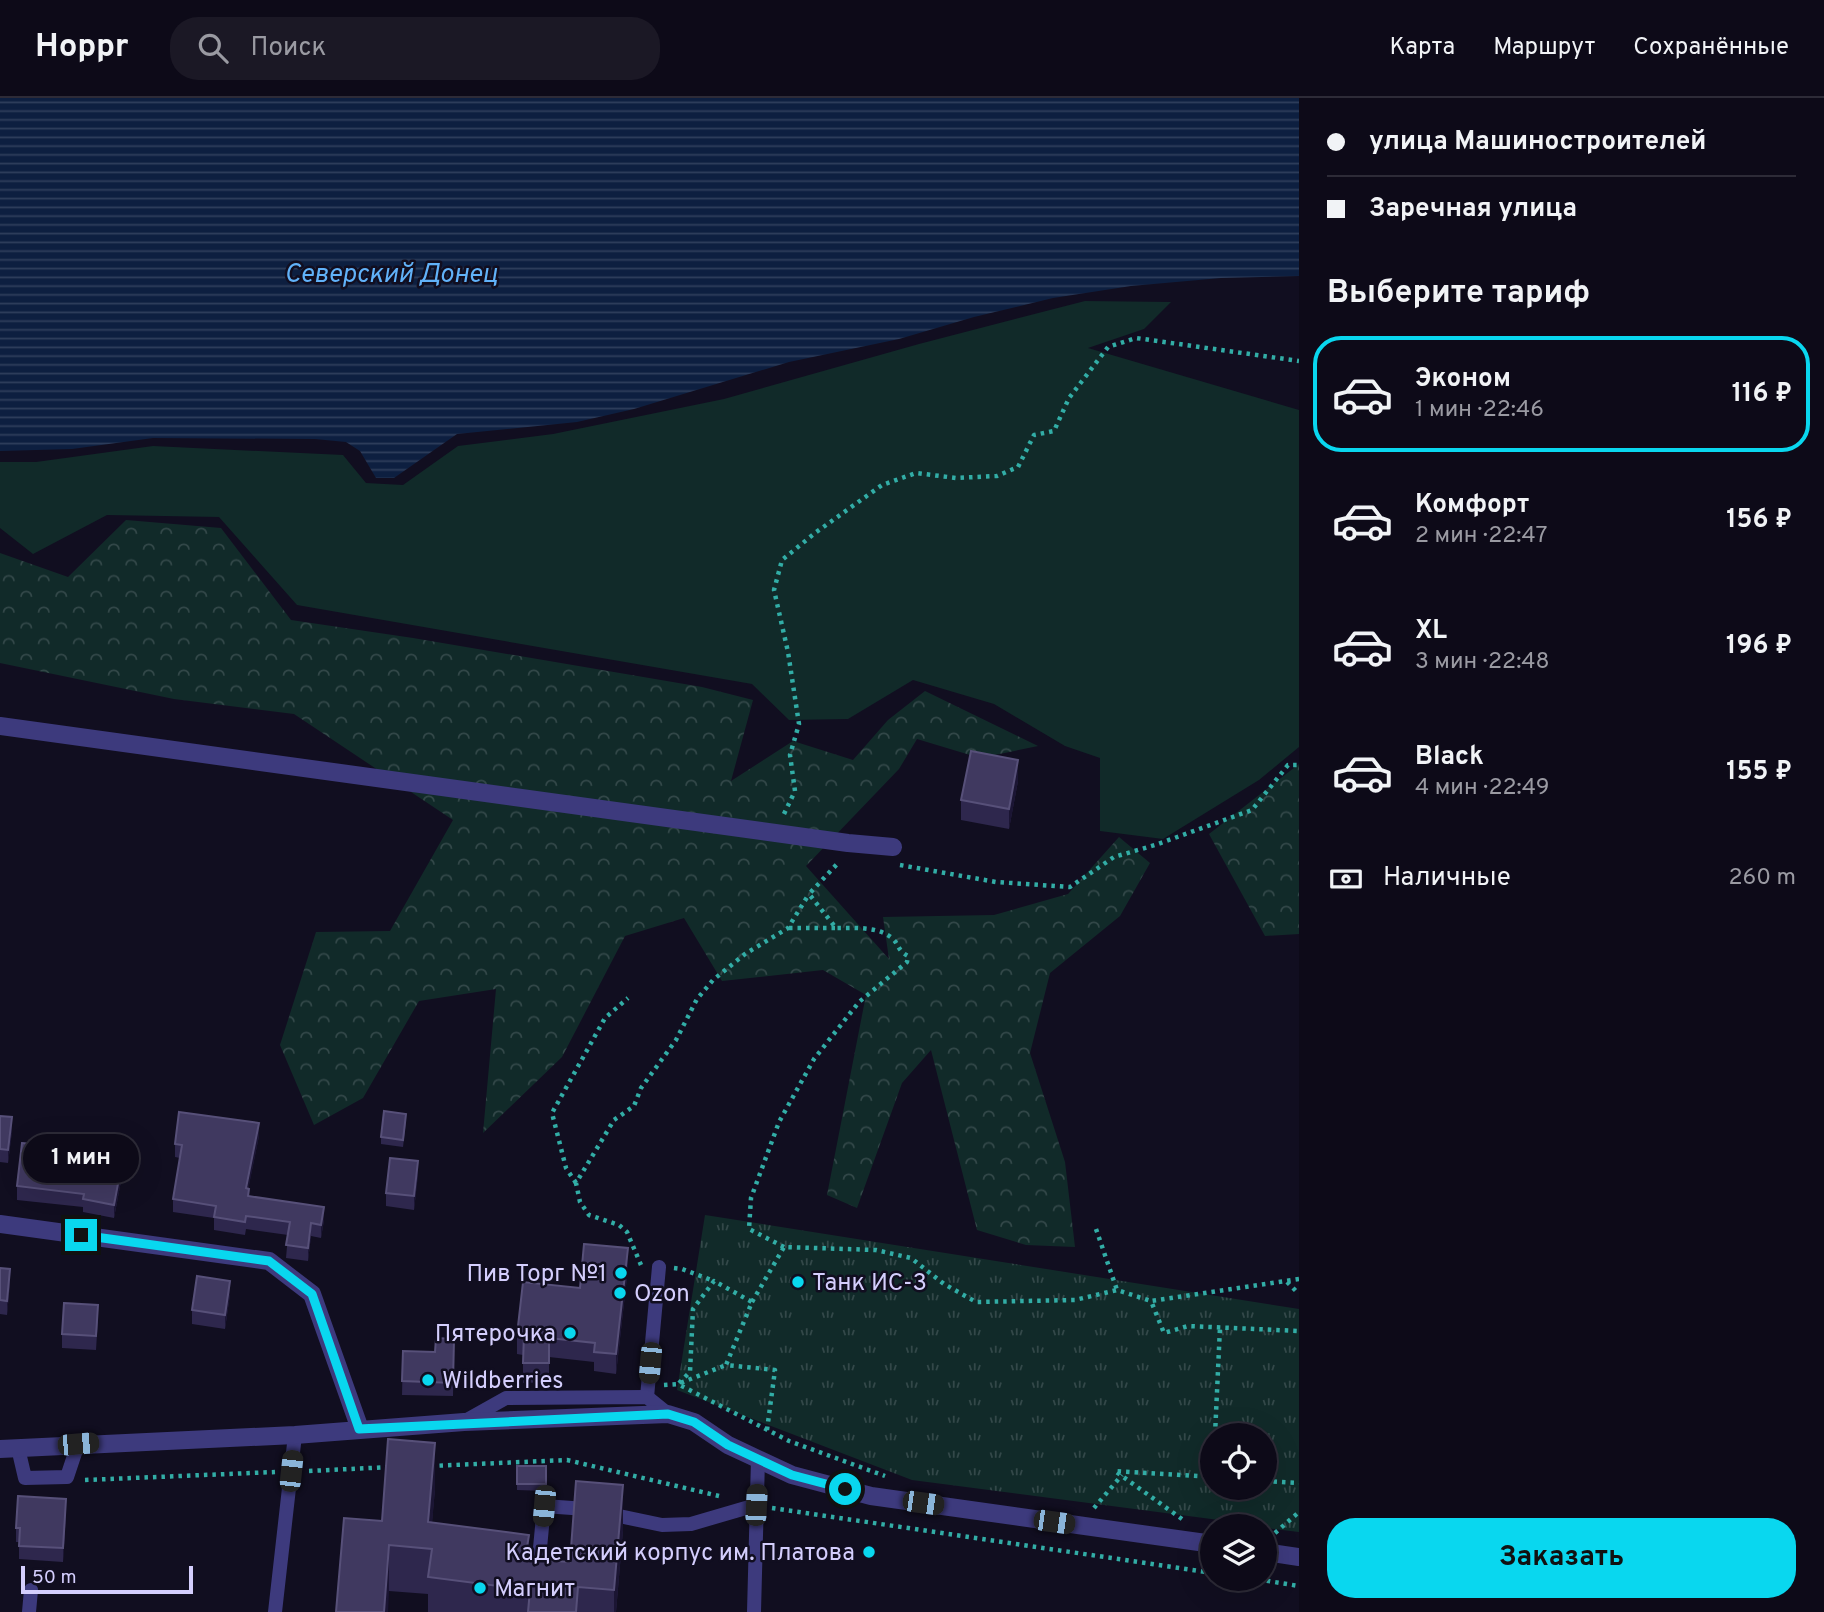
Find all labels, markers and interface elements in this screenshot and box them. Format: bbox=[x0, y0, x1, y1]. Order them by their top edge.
search box bbox=[170, 17, 660, 80]
text: Hoppr bbox=[35, 27, 128, 69]
icon: search bbox=[194, 29, 232, 67]
text: Поиск bbox=[250, 32, 326, 65]
text: Карта bbox=[1389, 33, 1455, 63]
text: Маршрут bbox=[1493, 33, 1595, 63]
text: Сохранённые bbox=[1633, 33, 1789, 63]
text: улица Машиностроителей bbox=[1369, 126, 1706, 159]
text: Заречная улица bbox=[1369, 193, 1577, 226]
water label: Северский Донец bbox=[284, 259, 498, 292]
text: Выберите тариф bbox=[1327, 274, 1590, 314]
icon: car bbox=[1331, 363, 1394, 426]
text: Эконом bbox=[1415, 363, 1511, 396]
text: 116 ₽ bbox=[1732, 378, 1792, 411]
text: 1 мин · 22:46 bbox=[1415, 396, 1544, 425]
icon: car bbox=[1331, 489, 1394, 552]
text: Комфорт bbox=[1415, 489, 1529, 522]
text: 156 ₽ bbox=[1726, 504, 1792, 537]
text: 2 мин · 22:47 bbox=[1415, 522, 1548, 551]
icon: car bbox=[1331, 615, 1394, 678]
text: XL bbox=[1415, 615, 1447, 648]
text: 196 ₽ bbox=[1726, 630, 1792, 663]
text: 3 мин · 22:48 bbox=[1415, 648, 1550, 677]
icon: car bbox=[1331, 741, 1394, 804]
text: Black bbox=[1415, 741, 1484, 774]
text: 155 ₽ bbox=[1726, 756, 1792, 789]
text: 4 мин · 22:49 bbox=[1415, 774, 1549, 803]
icon: cash bbox=[1327, 860, 1365, 898]
text: Наличные bbox=[1383, 862, 1511, 895]
text: 260 m bbox=[1729, 864, 1796, 893]
callout: 1 мин bbox=[23, 1134, 139, 1182]
text: 1 мин bbox=[51, 1144, 111, 1173]
route end bbox=[65, 1219, 97, 1251]
place label: Пив Торг №1 bbox=[467, 1260, 607, 1290]
marker: Пив Торг №1 bbox=[613, 1265, 629, 1281]
place label: Танк ИС-3 bbox=[812, 1269, 927, 1299]
marker: Танк ИС-3 bbox=[790, 1274, 806, 1290]
place label: Ozon bbox=[634, 1280, 690, 1310]
marker: Ozon bbox=[612, 1285, 628, 1301]
place label: Пятерочка bbox=[435, 1320, 556, 1350]
marker: Пятерочка bbox=[562, 1325, 578, 1341]
car bbox=[638, 1341, 663, 1385]
place label: Wildberries bbox=[442, 1367, 564, 1397]
marker: Wildberries bbox=[420, 1372, 436, 1388]
map controls bbox=[1200, 1423, 1277, 1591]
button: locate bbox=[1200, 1423, 1277, 1500]
car bbox=[57, 1432, 100, 1456]
car bbox=[279, 1449, 304, 1493]
route start bbox=[829, 1473, 861, 1505]
car bbox=[745, 1483, 768, 1527]
car bbox=[532, 1484, 557, 1528]
car bbox=[901, 1490, 946, 1516]
car bbox=[1032, 1509, 1077, 1535]
button: layers bbox=[1200, 1514, 1277, 1591]
button: Заказать bbox=[1327, 1518, 1796, 1598]
place label: Кадетский корпус им. Платова bbox=[505, 1539, 855, 1569]
marker: Кадетский корпус им. Платова bbox=[861, 1544, 877, 1560]
scale bar bbox=[21, 1563, 192, 1595]
text: 50 m bbox=[32, 1566, 77, 1590]
place label: Магнит bbox=[494, 1575, 575, 1605]
marker: Магнит bbox=[472, 1580, 488, 1596]

